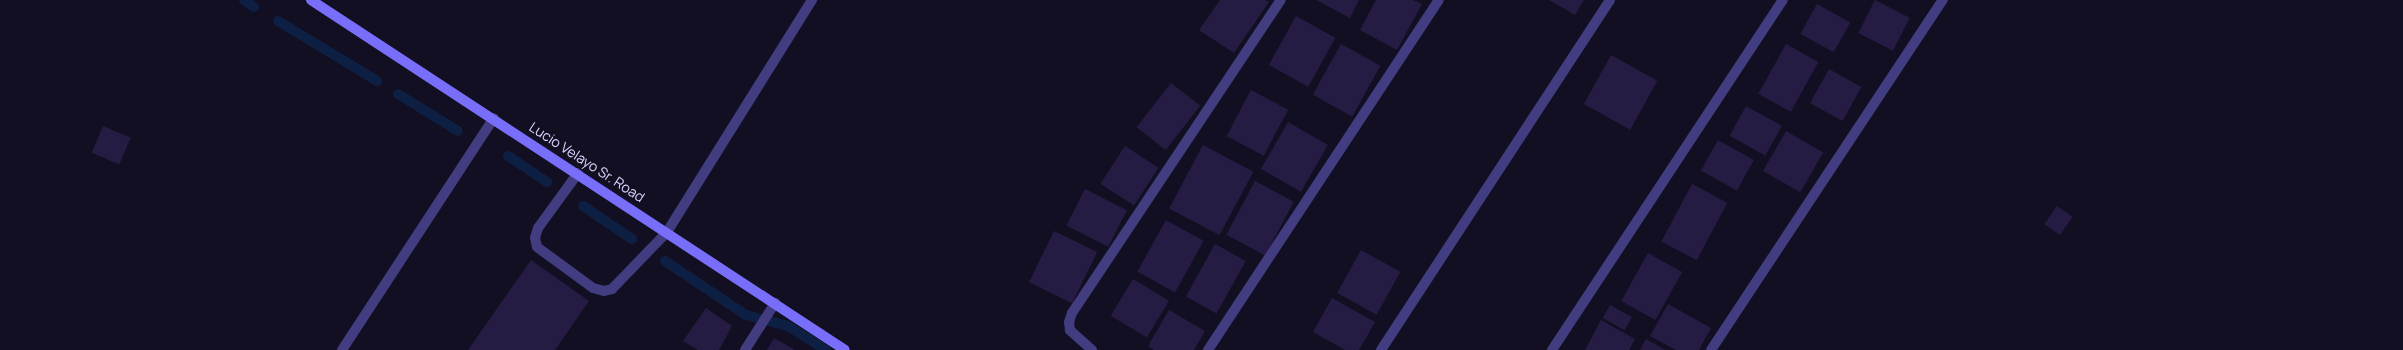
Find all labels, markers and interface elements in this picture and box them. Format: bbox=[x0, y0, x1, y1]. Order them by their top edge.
street label: Lucio Velayo Sr. Road bbox=[526, 118, 648, 206]

